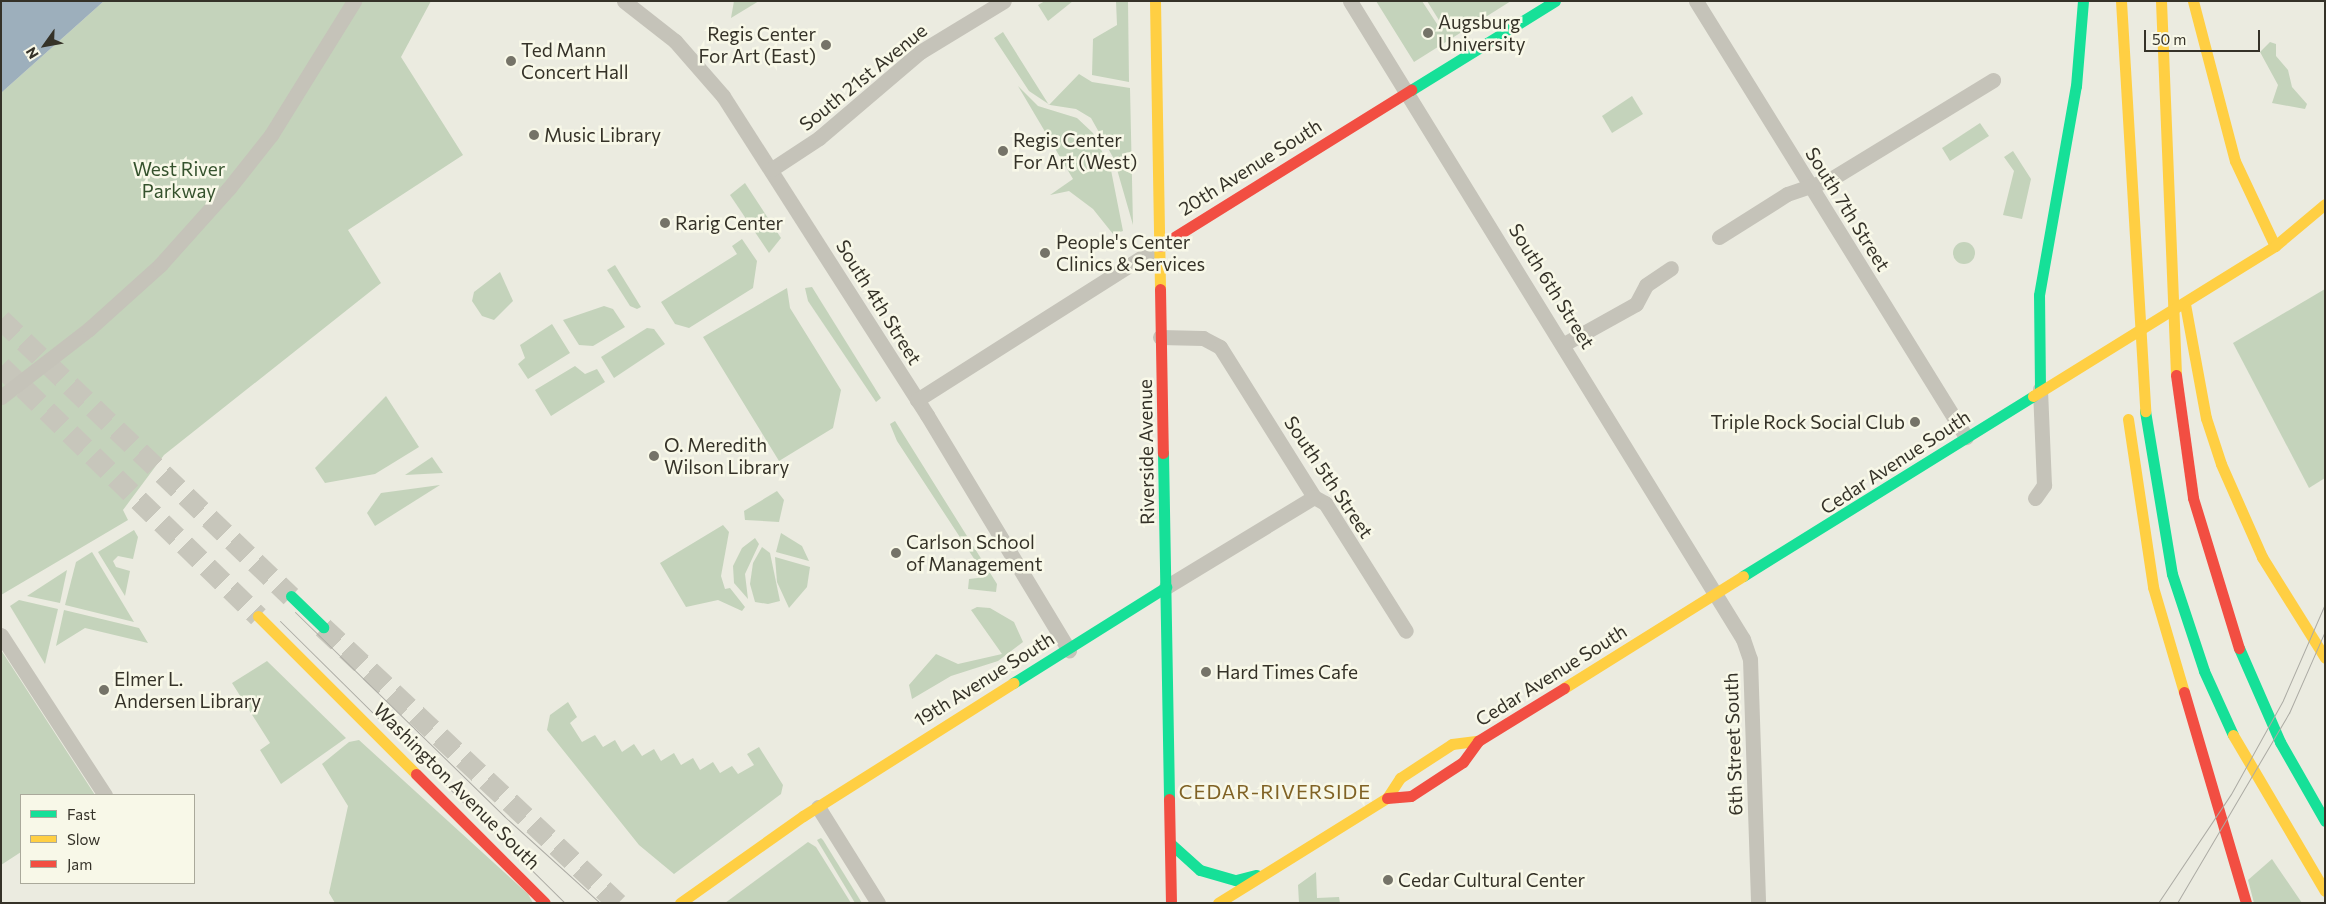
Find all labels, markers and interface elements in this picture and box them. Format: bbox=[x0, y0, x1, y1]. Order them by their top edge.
place label: Augsburg University bbox=[1438, 11, 1525, 55]
street label: South 21st Avenue bbox=[795, 19, 931, 135]
north arrow bbox=[20, 20, 70, 70]
scale bar bbox=[2146, 20, 2262, 52]
place label: Regis Center For Art (East) bbox=[699, 23, 816, 67]
marker: Augsburg University bbox=[1422, 27, 1434, 39]
text: 50 m bbox=[2152, 30, 2186, 48]
place label: Ted Mann Concert Hall bbox=[521, 39, 629, 83]
marker: Regis Center For Art (East) bbox=[820, 39, 832, 51]
text: N bbox=[22, 44, 42, 62]
marker: Ted Mann Concert Hall bbox=[505, 55, 517, 67]
street label: 20th Avenue South bbox=[1174, 114, 1326, 220]
place label: Music Library bbox=[544, 124, 661, 146]
marker: Music Library bbox=[528, 129, 540, 141]
place label: Regis Center For Art (West) bbox=[1013, 129, 1137, 173]
street label: South 7th Street bbox=[1801, 143, 1895, 275]
marker: Regis Center For Art (West) bbox=[997, 145, 1009, 157]
park label: West River Parkway bbox=[133, 158, 225, 202]
place label: Rarig Center bbox=[675, 212, 783, 234]
marker: Rarig Center bbox=[659, 217, 671, 229]
street label: South 6th Street bbox=[1504, 219, 1600, 353]
place label: People's Center Clinics & Services bbox=[1056, 231, 1205, 275]
street label: South 4th Street bbox=[831, 235, 927, 369]
marker: People's Center Clinics & Services bbox=[1038, 246, 1052, 260]
street label: Riverside Avenue bbox=[1133, 379, 1159, 525]
street label: Cedar Avenue South bbox=[1816, 405, 1974, 519]
place label: Triple Rock Social Club bbox=[1711, 411, 1905, 433]
street label: South 5th Street bbox=[1280, 412, 1378, 542]
marker: Triple Rock Social Club bbox=[1909, 416, 1921, 428]
place label: O. Meredith Wilson Library bbox=[664, 434, 789, 478]
marker: O. Meredith Wilson Library bbox=[648, 450, 660, 462]
place label: Carlson School of Management bbox=[906, 531, 1043, 575]
marker: Carlson School of Management bbox=[890, 547, 902, 559]
street label: Cedar Avenue South bbox=[1471, 619, 1631, 731]
street label: 19th Avenue South bbox=[910, 627, 1058, 731]
place label: Hard Times Cafe bbox=[1216, 661, 1358, 683]
marker: Hard Times Cafe bbox=[1200, 666, 1212, 678]
place label: Elmer L. Andersen Library bbox=[114, 668, 261, 712]
street label: 6th Street South bbox=[1719, 672, 1747, 816]
marker: Elmer L. Andersen Library bbox=[98, 684, 110, 696]
street label: Washington Avenue South bbox=[369, 698, 545, 874]
district label: CEDAR-RIVERSIDE bbox=[1177, 779, 1373, 803]
legend bbox=[20, 794, 195, 884]
text: Fast bbox=[67, 805, 96, 823]
text: Slow bbox=[67, 830, 100, 848]
text: Jam bbox=[67, 855, 92, 873]
place label: Cedar Cultural Center bbox=[1398, 869, 1585, 891]
marker: Cedar Cultural Center bbox=[1382, 874, 1394, 886]

